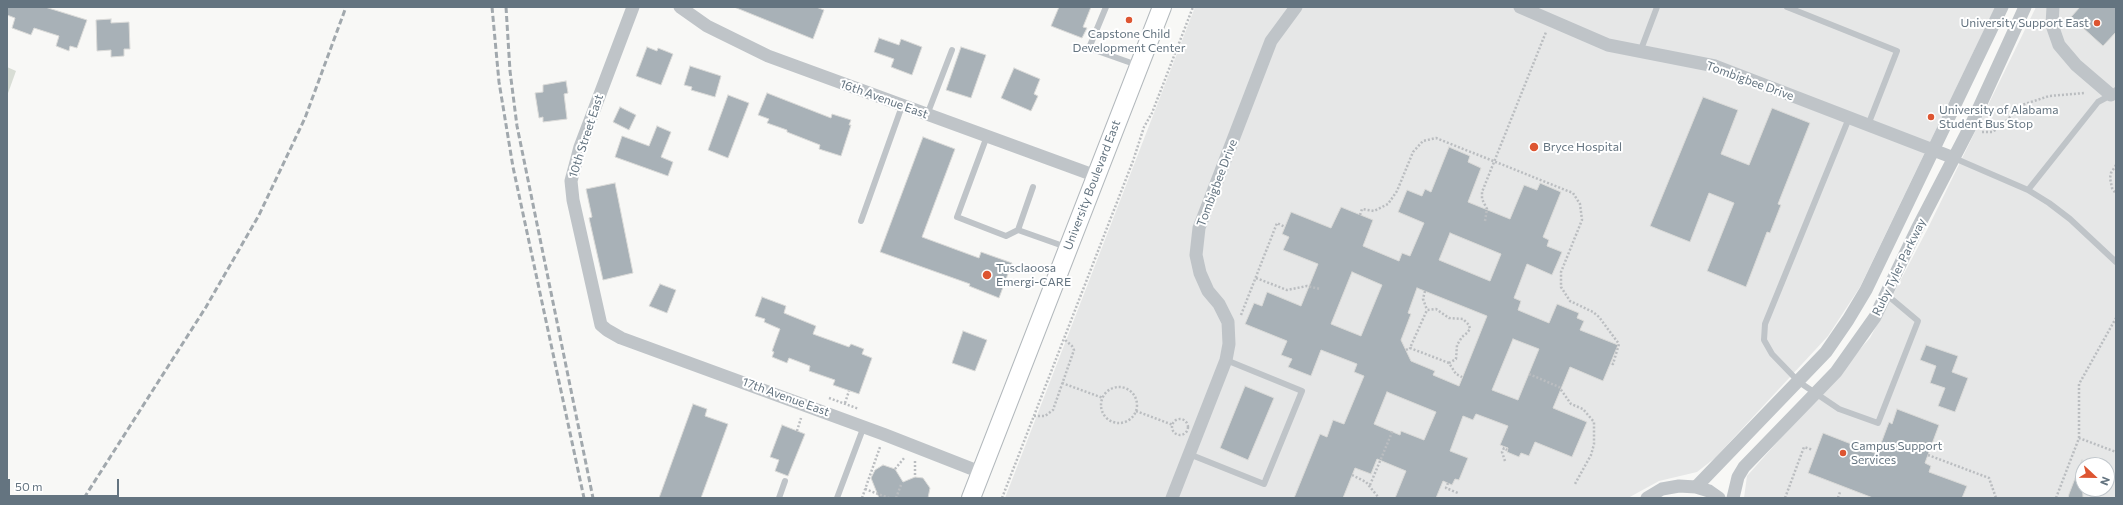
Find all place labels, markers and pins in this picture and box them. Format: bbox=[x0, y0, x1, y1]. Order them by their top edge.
marker: Capstone Child Development Center bbox=[1124, 15, 1134, 25]
place label: University Support East bbox=[1961, 16, 2089, 30]
marker: University Support East bbox=[2092, 18, 2102, 28]
place label: Capstone Child Development Center bbox=[1073, 27, 1185, 55]
place label: University of Alabama Student Bus Stop bbox=[1939, 103, 2058, 131]
marker: University of Alabama Student Bus Stop bbox=[1926, 112, 1936, 122]
place label: Bryce Hospital bbox=[1543, 140, 1622, 154]
marker: Bryce Hospital bbox=[1528, 141, 1540, 153]
place label: Tusclaoosa Emergi-CARE bbox=[996, 261, 1071, 289]
marker: Tusclaoosa Emergi-CARE bbox=[981, 269, 993, 281]
place label: Campus Support Services bbox=[1851, 439, 1942, 467]
marker: Campus Support Services bbox=[1838, 448, 1848, 458]

